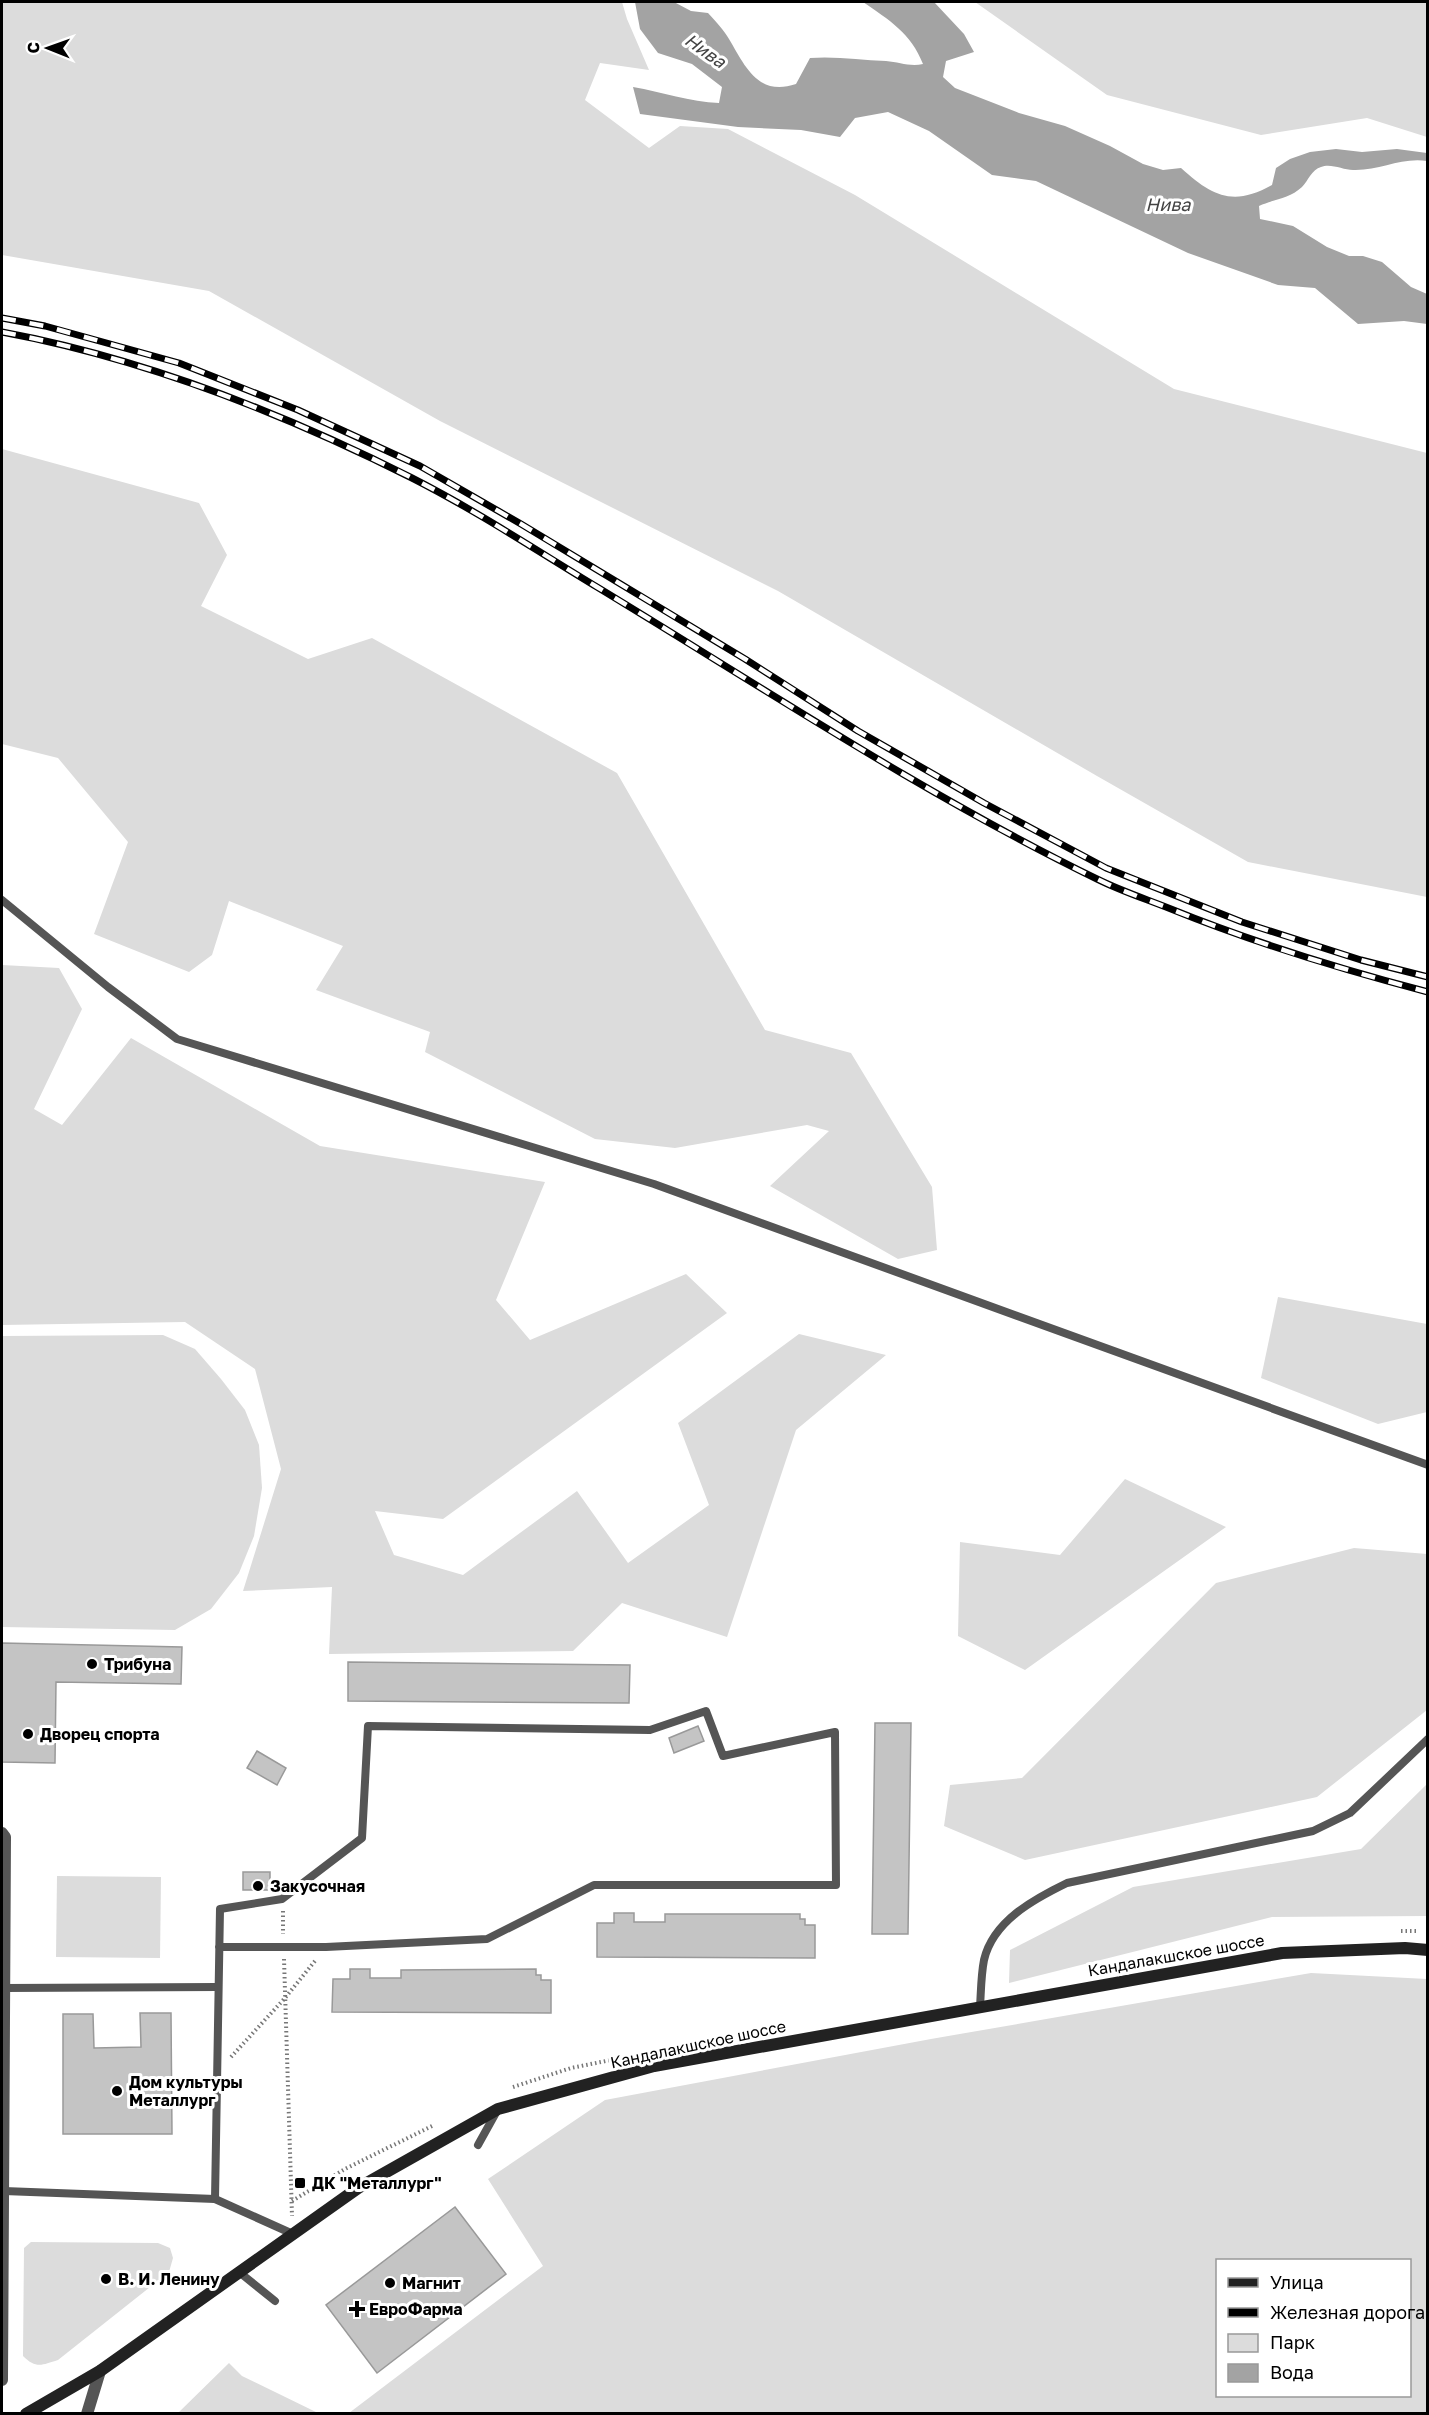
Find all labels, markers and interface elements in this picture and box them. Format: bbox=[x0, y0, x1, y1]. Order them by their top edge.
north arrow bbox=[18, 18, 78, 78]
water label: Нива bbox=[681, 28, 731, 73]
text: С bbox=[23, 42, 43, 54]
water label: Нива bbox=[1146, 193, 1191, 215]
place label: Трибуна bbox=[104, 1654, 171, 1674]
marker: Трибуна bbox=[85, 1657, 99, 1671]
place label: Дворец спорта bbox=[40, 1724, 160, 1744]
marker: Дворец спорта bbox=[21, 1727, 35, 1741]
place label: Закусочная bbox=[270, 1876, 365, 1896]
marker: Закусочная bbox=[251, 1879, 265, 1893]
street label: Кандалакшское шоссе bbox=[1086, 1930, 1266, 1980]
street label: Кандалакшское шоссе bbox=[608, 2016, 788, 2072]
place label: Дом культуры Металлург bbox=[129, 2072, 243, 2110]
marker: Дом культуры Металлург bbox=[110, 2084, 124, 2098]
place label: ДК "Металлург" bbox=[312, 2173, 442, 2193]
marker: ДК "Металлург" bbox=[293, 2176, 307, 2190]
legend bbox=[1216, 2259, 1411, 2397]
place label: В. И. Ленину bbox=[118, 2269, 220, 2289]
text: Улица bbox=[1270, 2271, 1324, 2293]
marker: В. И. Ленину bbox=[99, 2272, 113, 2286]
place label: Магнит bbox=[402, 2273, 461, 2293]
marker: Магнит bbox=[383, 2276, 397, 2290]
place label: ЕвроФарма bbox=[369, 2299, 463, 2319]
text: Железная дорога bbox=[1270, 2301, 1425, 2323]
marker: ЕвроФарма bbox=[350, 2302, 364, 2316]
text: Парк bbox=[1270, 2331, 1315, 2353]
text: Вода bbox=[1270, 2361, 1314, 2383]

